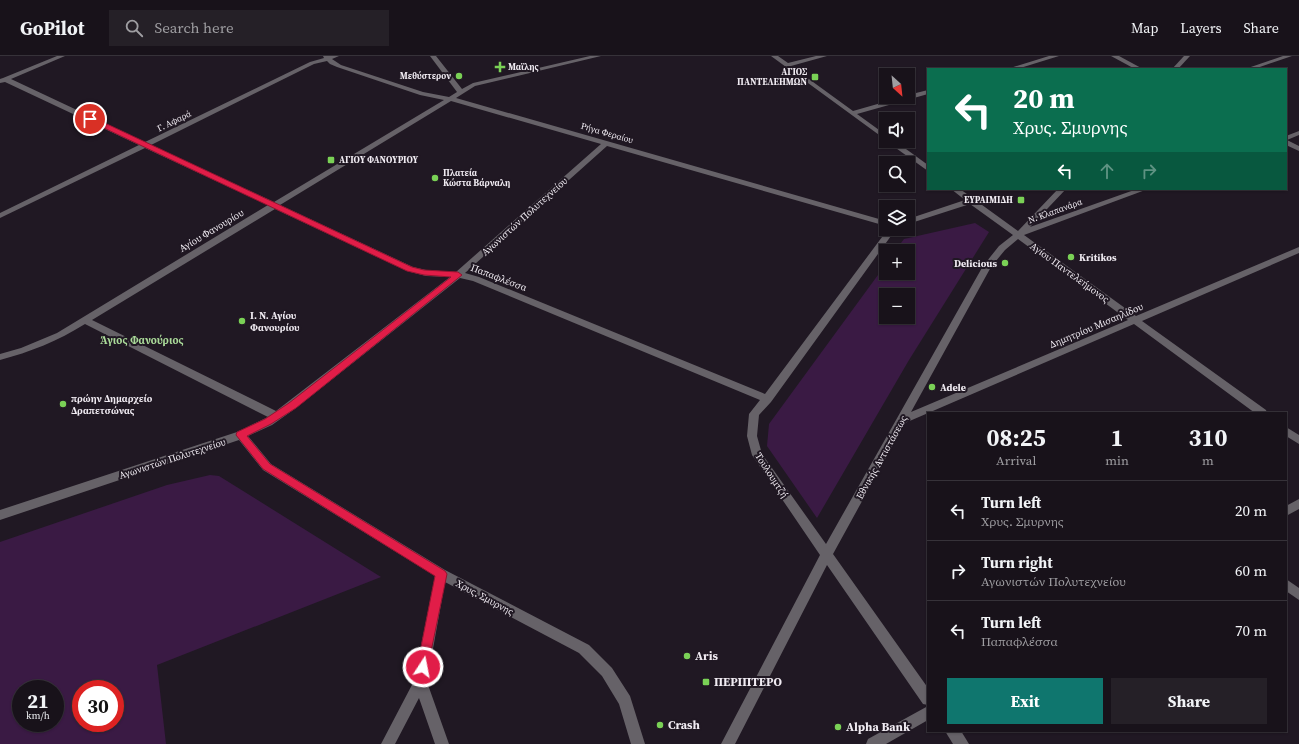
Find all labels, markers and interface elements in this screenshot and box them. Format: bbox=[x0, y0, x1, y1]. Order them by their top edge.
search box bbox=[109, 10, 389, 46]
text: GoPilot bbox=[20, 15, 85, 41]
icon: search bbox=[123, 17, 145, 39]
text: Search here bbox=[155, 17, 234, 38]
text: Map bbox=[1131, 18, 1158, 38]
text: Layers bbox=[1180, 18, 1222, 38]
text: Share bbox=[1244, 18, 1279, 38]
place label: Μαϊλης bbox=[508, 61, 539, 73]
marker: Μαϊλης bbox=[495, 62, 505, 72]
place label: ΑΓΙΟΣ ΠΑΝΤΕΛΕΗΜΩΝ bbox=[737, 66, 807, 88]
north arrow bbox=[879, 68, 915, 104]
map controls bbox=[879, 68, 915, 324]
place label: Μεθύστερον bbox=[400, 70, 451, 82]
marker: Μεθύστερον bbox=[454, 71, 464, 81]
marker: ΑΓΙΟΣ ΠΑΝΤΕΛΕΗΜΩΝ bbox=[810, 72, 820, 82]
text: 20 m bbox=[1013, 79, 1075, 117]
icon: left bbox=[947, 84, 999, 136]
pin bbox=[73, 102, 107, 136]
icon: arrive bbox=[79, 108, 101, 130]
street label: Γ. Αφαρά bbox=[155, 108, 193, 134]
button: sound bbox=[879, 112, 915, 148]
text: Χρυς. Σμυρνης bbox=[1013, 115, 1128, 140]
street label: Ρήγα Φεραίου bbox=[579, 120, 635, 146]
place label: ΑΓΙΟΥ ΦΑΝΟΥΡΙΟΥ bbox=[339, 154, 419, 166]
marker: ΑΓΙΟΥ ΦΑΝΟΥΡΙΟΥ bbox=[326, 155, 336, 165]
button: search bbox=[879, 156, 915, 192]
icon: left bbox=[1054, 160, 1076, 182]
icon: ahead bbox=[1096, 160, 1118, 182]
icon: right bbox=[1138, 160, 1160, 182]
place label: Πλατεία Κώστα Βάρναλη bbox=[443, 167, 510, 189]
marker: Πλατεία Κώστα Βάρναλη bbox=[430, 173, 440, 183]
street label: Αγωνιστών Πολυτεχνείου bbox=[479, 174, 570, 258]
place label: ΕΥΡΑΙΜΙΔΗ bbox=[964, 194, 1013, 206]
marker: ΕΥΡΑΙΜΙΔΗ bbox=[1016, 195, 1026, 205]
street label: Ν. Κλαπανάρα bbox=[1026, 196, 1084, 226]
button: layers bbox=[879, 200, 915, 236]
street label: Αγίου Φανουρίου bbox=[177, 206, 246, 255]
street label: Αγίου Παντελεήμονος bbox=[1028, 239, 1112, 306]
button: + bbox=[879, 244, 915, 280]
place label: Kritikos bbox=[1079, 251, 1117, 264]
marker: Kritikos bbox=[1066, 252, 1076, 262]
place label: Delicious bbox=[954, 257, 997, 270]
marker: Delicious bbox=[1000, 258, 1010, 268]
street label: Παπαφλέσσα bbox=[469, 261, 529, 294]
button: − bbox=[879, 288, 915, 324]
street label: Δημητρίου Μισαηλίδου bbox=[1047, 300, 1145, 351]
place label: Ι. Ν. Αγίου Φανουρίου bbox=[250, 309, 300, 334]
marker: Ι. Ν. Αγίου Φανουρίου bbox=[237, 316, 247, 326]
district label: Άγιος Φανούριος bbox=[100, 333, 184, 348]
place label: Adele bbox=[940, 381, 966, 394]
marker: Adele bbox=[927, 382, 937, 392]
place label: πρώην Δημαρχείο Δραπετσώνας bbox=[71, 392, 153, 417]
marker: πρώην Δημαρχείο Δραπετσώνας bbox=[58, 399, 68, 409]
street label: Εθνικής Αντιστάσεως bbox=[853, 413, 910, 502]
text: 08:25 bbox=[987, 421, 1046, 454]
text: 1 bbox=[1111, 421, 1124, 454]
text: 310 bbox=[1188, 421, 1227, 454]
street label: Αγωνιστών Πολυτεχνείου bbox=[117, 435, 227, 482]
street label: Τουλουμτζή bbox=[752, 450, 791, 500]
text: Arrival bbox=[996, 452, 1036, 469]
text: min bbox=[1105, 452, 1129, 469]
text: m bbox=[1202, 452, 1214, 469]
text: Turn left bbox=[981, 492, 1041, 513]
icon: left bbox=[947, 500, 969, 522]
text: 20 m bbox=[1235, 500, 1267, 521]
text: Χρυς. Σμυρνης bbox=[981, 513, 1064, 530]
text: Turn right bbox=[981, 552, 1053, 573]
icon: right bbox=[947, 560, 969, 582]
text: 60 m bbox=[1235, 560, 1267, 581]
text: Αγωνιστών Πολυτεχνείου bbox=[981, 573, 1126, 590]
street label: Χρυς. Σμυρνης bbox=[454, 577, 516, 618]
text: Turn left bbox=[981, 612, 1041, 633]
icon: left bbox=[947, 620, 969, 642]
text: 70 m bbox=[1235, 620, 1267, 641]
text: Παπαφλέσσα bbox=[981, 633, 1058, 650]
position arrow bbox=[402, 646, 444, 688]
place label: Aris bbox=[695, 648, 718, 664]
marker: Aris bbox=[682, 651, 692, 661]
place label: ΠΕΡΙΠΤΕΡΟ bbox=[714, 674, 782, 690]
marker: ΠΕΡΙΠΤΕΡΟ bbox=[701, 677, 711, 687]
button: Exit bbox=[947, 678, 1103, 724]
button: Share bbox=[1111, 678, 1267, 724]
speed limit sign: 30 bbox=[72, 680, 124, 732]
text: 21 bbox=[27, 687, 49, 715]
text: km/h bbox=[26, 709, 50, 722]
place label: Crash bbox=[668, 717, 700, 733]
place label: Alpha Bank bbox=[846, 719, 911, 735]
marker: Crash bbox=[655, 720, 665, 730]
marker: Alpha Bank bbox=[833, 722, 843, 732]

